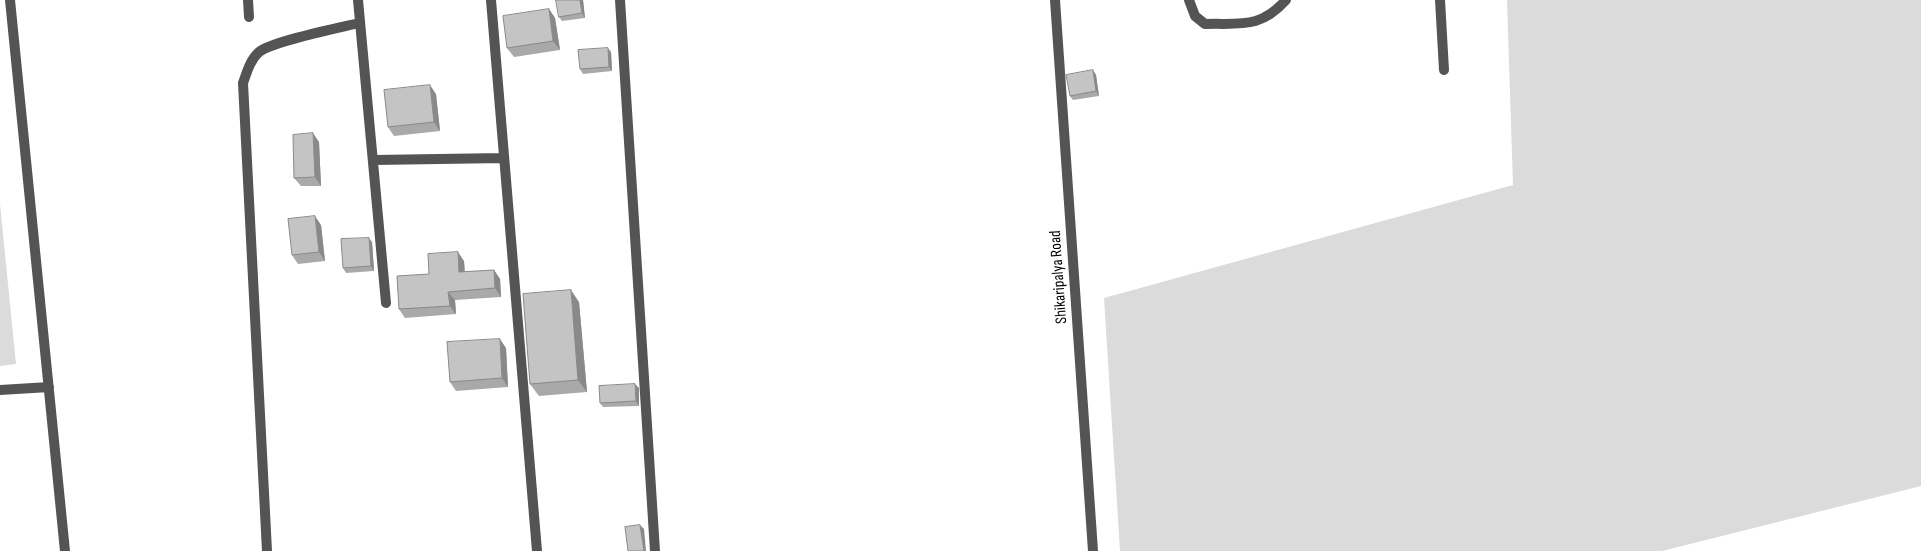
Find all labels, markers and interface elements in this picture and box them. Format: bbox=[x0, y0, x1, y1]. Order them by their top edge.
street label: Shikaripalya Road bbox=[1046, 230, 1072, 324]

